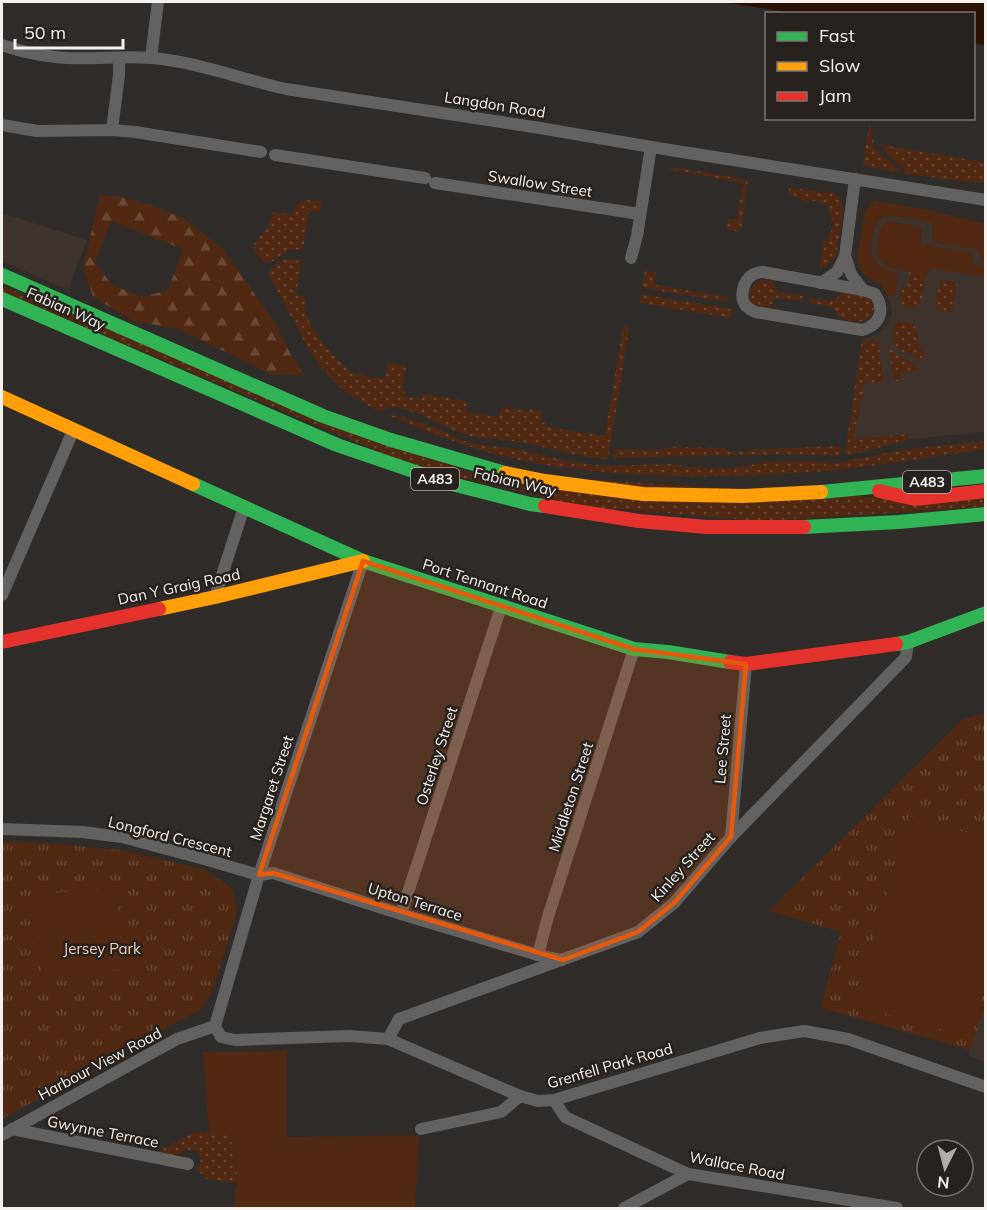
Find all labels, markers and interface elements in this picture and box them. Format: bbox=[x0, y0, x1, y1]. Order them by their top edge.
scale bar bbox=[15, 12, 123, 50]
legend bbox=[765, 12, 975, 120]
text: 50 m bbox=[24, 21, 66, 44]
text: Fast bbox=[819, 24, 855, 47]
text: Slow bbox=[819, 54, 861, 77]
text: Jam bbox=[819, 84, 852, 107]
street label: Langdon Road bbox=[443, 87, 547, 122]
street label: Swallow Street bbox=[487, 166, 594, 201]
street label: Fabian Way bbox=[24, 283, 109, 334]
street label: Fabian Way bbox=[472, 463, 558, 500]
road number: A483 bbox=[411, 468, 459, 490]
road number: A483 bbox=[903, 471, 951, 493]
street label: Port Tennant Road bbox=[420, 554, 550, 613]
street label: Dan Y Graig Road bbox=[116, 564, 242, 609]
street label: Osterley Street bbox=[412, 704, 461, 808]
street label: Lee Street bbox=[710, 713, 735, 785]
street label: Margaret Street bbox=[246, 733, 297, 843]
street label: Middleton Street bbox=[544, 740, 597, 854]
street label: Longford Crescent bbox=[106, 812, 234, 861]
street label: Kinley Street bbox=[647, 828, 719, 905]
street label: Upton Terrace bbox=[366, 878, 465, 925]
park label: Jersey Park bbox=[63, 939, 141, 958]
street label: Harbour View Road bbox=[35, 1023, 165, 1104]
street label: Grenfell Park Road bbox=[545, 1039, 675, 1093]
street label: Gwynne Terrace bbox=[46, 1111, 160, 1152]
north arrow bbox=[915, 1138, 975, 1198]
street label: Wallace Road bbox=[688, 1147, 787, 1184]
text: N bbox=[936, 1172, 950, 1193]

